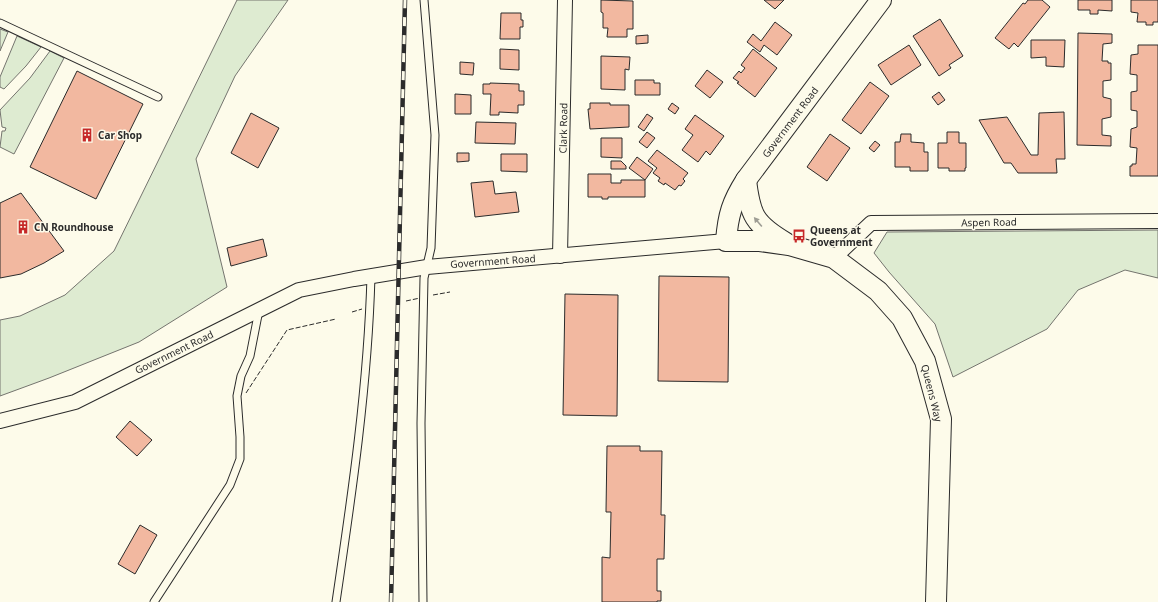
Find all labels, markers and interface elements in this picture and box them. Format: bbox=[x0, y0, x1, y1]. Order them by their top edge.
street label: Government Road bbox=[759, 84, 821, 160]
street label: Clark Road bbox=[556, 103, 570, 153]
building icon: Car Shop bbox=[79, 127, 95, 143]
place label: Car Shop bbox=[98, 128, 142, 142]
street label: Aspen Road bbox=[961, 215, 1017, 229]
one-way arrow bbox=[754, 216, 763, 227]
building icon: CN Roundhouse bbox=[15, 219, 31, 235]
place label: CN Roundhouse bbox=[34, 220, 114, 234]
place label: Queens at Government bbox=[810, 223, 873, 249]
bus stop icon: Queens at Government bbox=[791, 228, 807, 244]
street label: Government Road bbox=[450, 251, 536, 271]
street label: Government Road bbox=[132, 327, 216, 377]
street label: Queens Way bbox=[918, 363, 946, 424]

